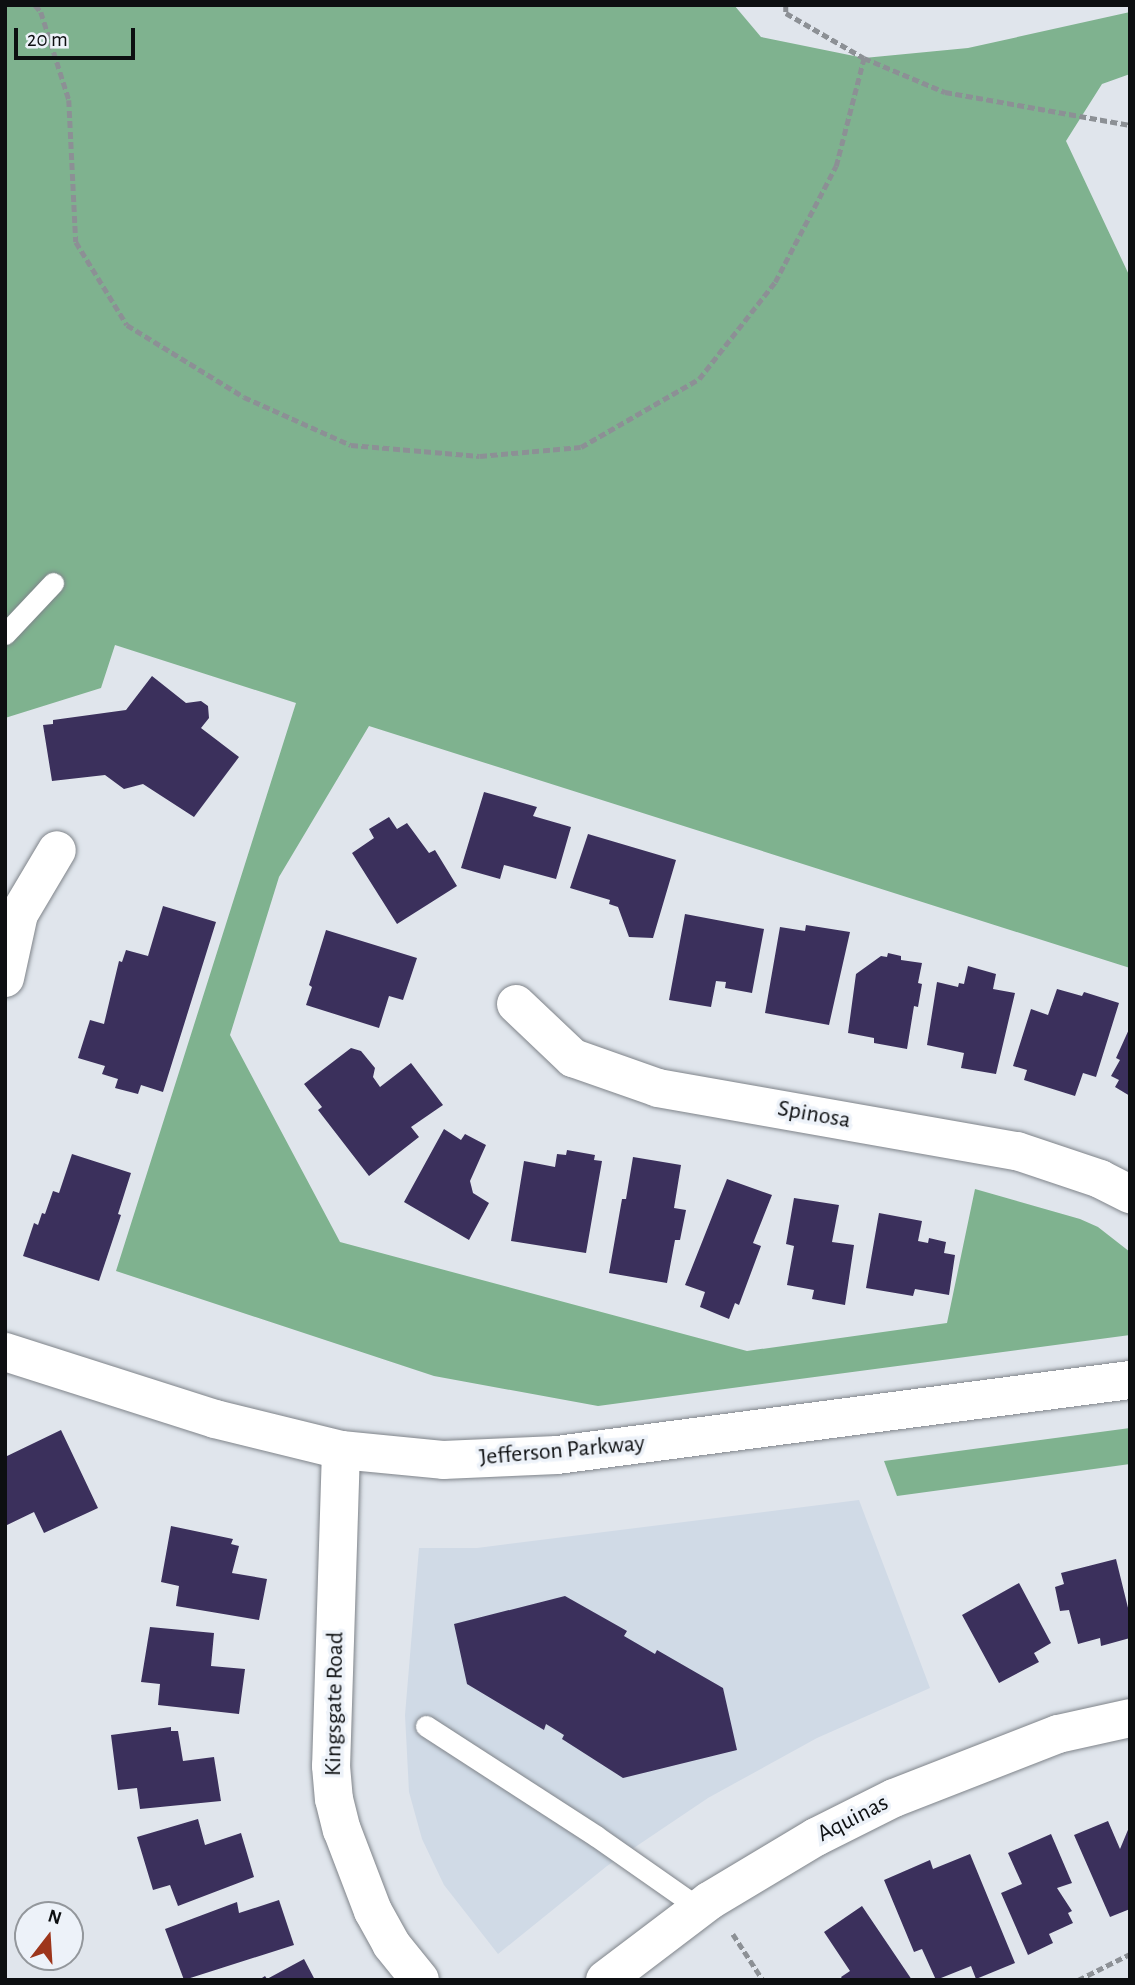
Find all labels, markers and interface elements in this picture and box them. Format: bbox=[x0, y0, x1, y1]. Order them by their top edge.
scale bar bbox=[18, 14, 138, 58]
text: 20 m bbox=[27, 29, 68, 50]
street label: Spinosa bbox=[775, 1094, 853, 1136]
street label: Jefferson Parkway bbox=[478, 1429, 646, 1473]
street label: Kingsgate Road bbox=[319, 1632, 351, 1776]
street label: Aquinas bbox=[813, 1789, 893, 1849]
north arrow bbox=[14, 1901, 84, 1971]
text: N bbox=[46, 1906, 64, 1928]

